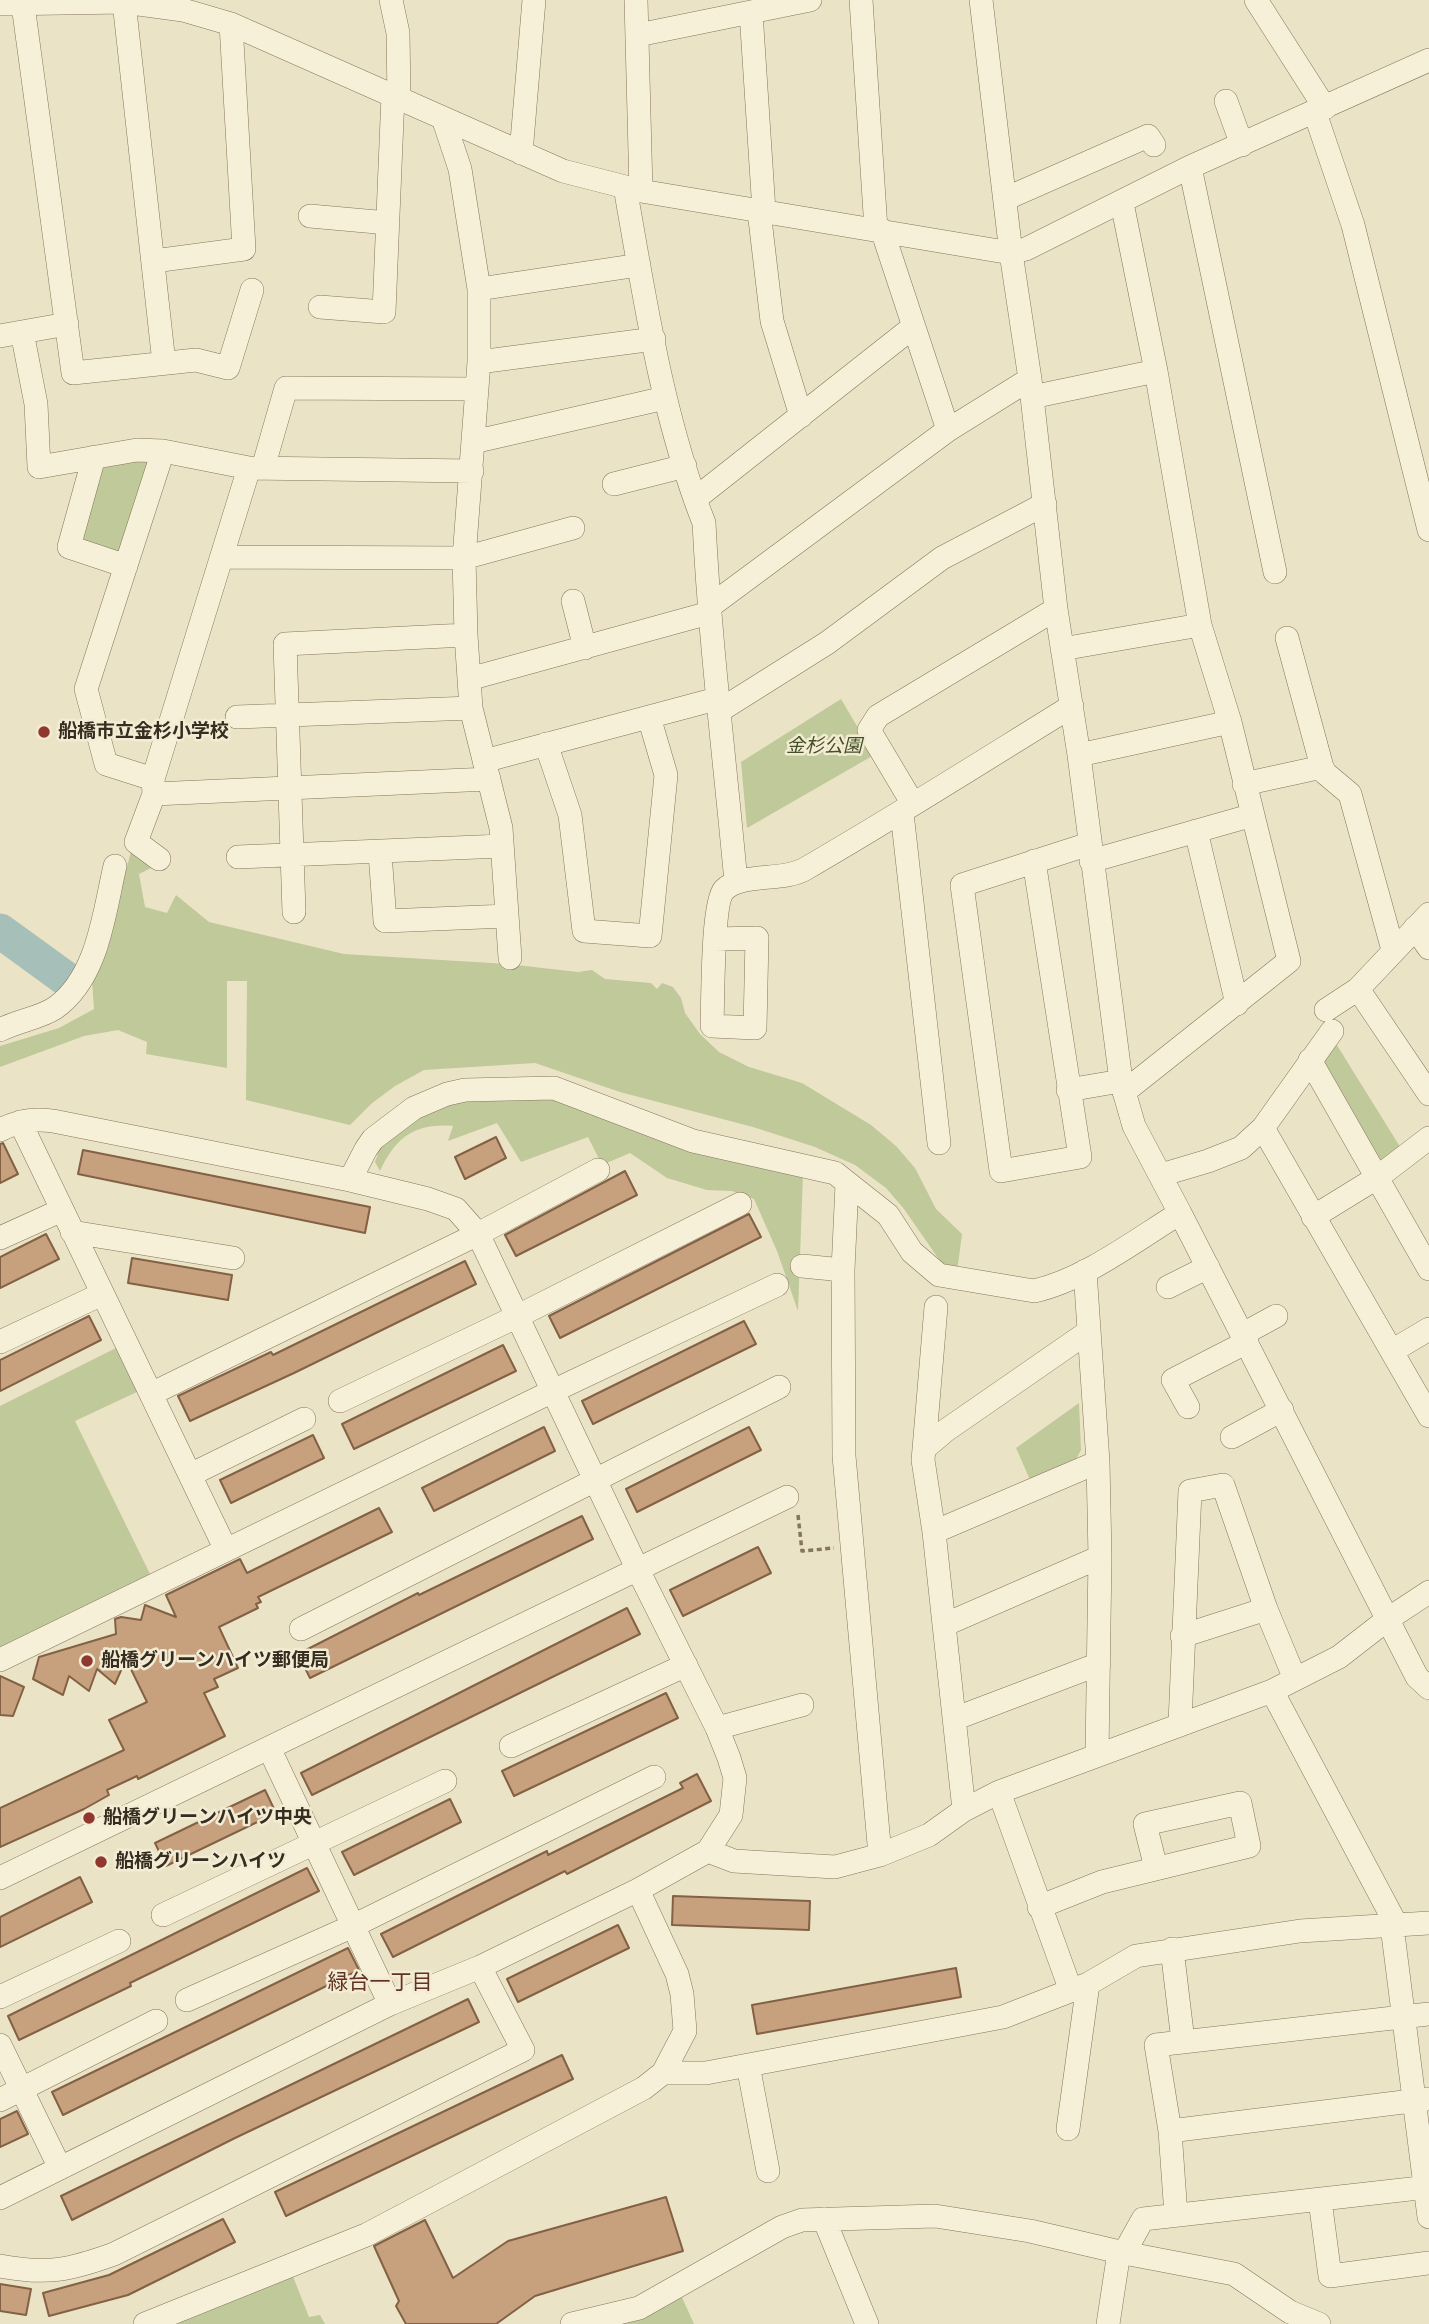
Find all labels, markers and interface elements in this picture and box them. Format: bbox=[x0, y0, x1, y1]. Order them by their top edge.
place label: 船橋市立金杉小学校 bbox=[58, 721, 229, 743]
marker: 船橋市立金杉小学校 bbox=[36, 724, 52, 740]
park label: 金杉公園 bbox=[786, 736, 862, 758]
place label: 船橋グリーンハイツ郵便局 bbox=[101, 1650, 329, 1672]
marker: 船橋グリーンハイツ郵便局 bbox=[79, 1653, 95, 1669]
place label: 船橋グリーンハイツ中央 bbox=[103, 1807, 312, 1829]
marker: 船橋グリーンハイツ中央 bbox=[81, 1810, 97, 1826]
place label: 船橋グリーンハイツ bbox=[115, 1851, 286, 1873]
marker: 船橋グリーンハイツ bbox=[93, 1854, 109, 1870]
district label: 緑台一丁目 bbox=[328, 1970, 432, 1996]

